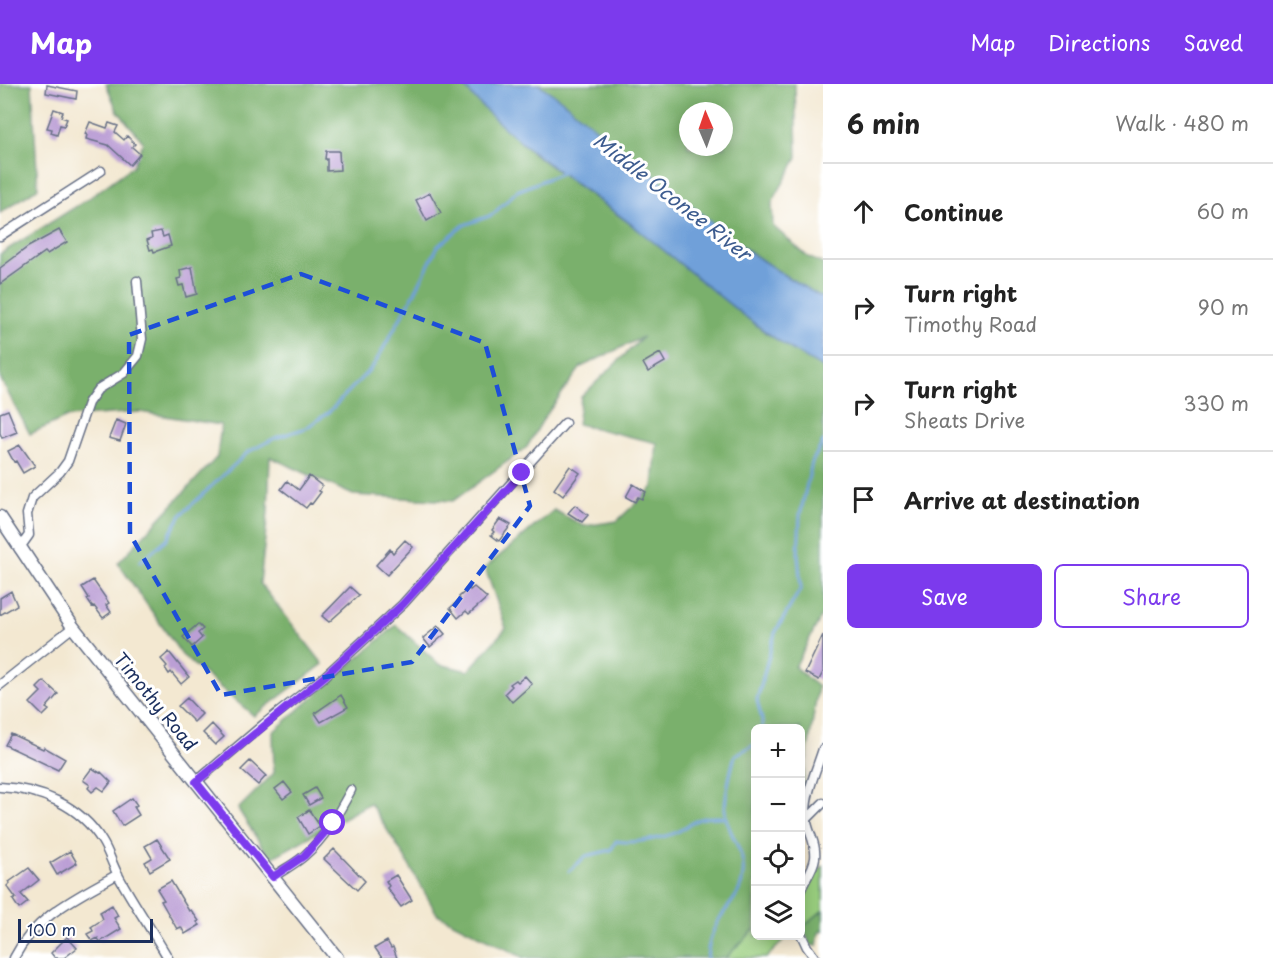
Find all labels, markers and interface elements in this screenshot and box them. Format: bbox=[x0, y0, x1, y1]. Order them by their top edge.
text: Map bbox=[30, 21, 92, 64]
text: Map bbox=[970, 26, 1015, 58]
text: Directions bbox=[1048, 26, 1150, 58]
text: Saved bbox=[1183, 26, 1243, 58]
north arrow bbox=[679, 102, 733, 156]
text: 6 min bbox=[847, 104, 920, 143]
text: Walk · 480 m bbox=[1115, 108, 1249, 138]
water label: Middle Oconee River bbox=[588, 125, 760, 269]
icon: ahead bbox=[847, 195, 880, 228]
text: Continue bbox=[904, 195, 1003, 228]
text: 60 m bbox=[1197, 196, 1249, 226]
text: Turn right bbox=[904, 276, 1017, 309]
icon: right bbox=[847, 291, 880, 324]
text: 90 m bbox=[1198, 292, 1249, 322]
text: Timothy Road bbox=[904, 309, 1037, 339]
text: Turn right bbox=[904, 372, 1017, 405]
icon: right bbox=[847, 387, 880, 420]
text: 330 m bbox=[1183, 388, 1249, 418]
text: Sheats Drive bbox=[904, 405, 1025, 435]
route end bbox=[508, 459, 534, 485]
icon: arrive bbox=[847, 483, 880, 516]
text: Arrive at destination bbox=[904, 483, 1140, 516]
button: Save bbox=[847, 564, 1042, 628]
button: Share bbox=[1054, 564, 1249, 628]
street label: Timothy Road bbox=[108, 646, 204, 756]
map controls bbox=[751, 724, 805, 940]
button: + bbox=[751, 724, 805, 778]
button: − bbox=[751, 778, 805, 832]
route start bbox=[319, 809, 345, 835]
button: locate bbox=[751, 832, 805, 886]
button: layers bbox=[751, 886, 805, 940]
scale bar bbox=[18, 916, 153, 944]
text: 100 m bbox=[27, 917, 76, 941]

